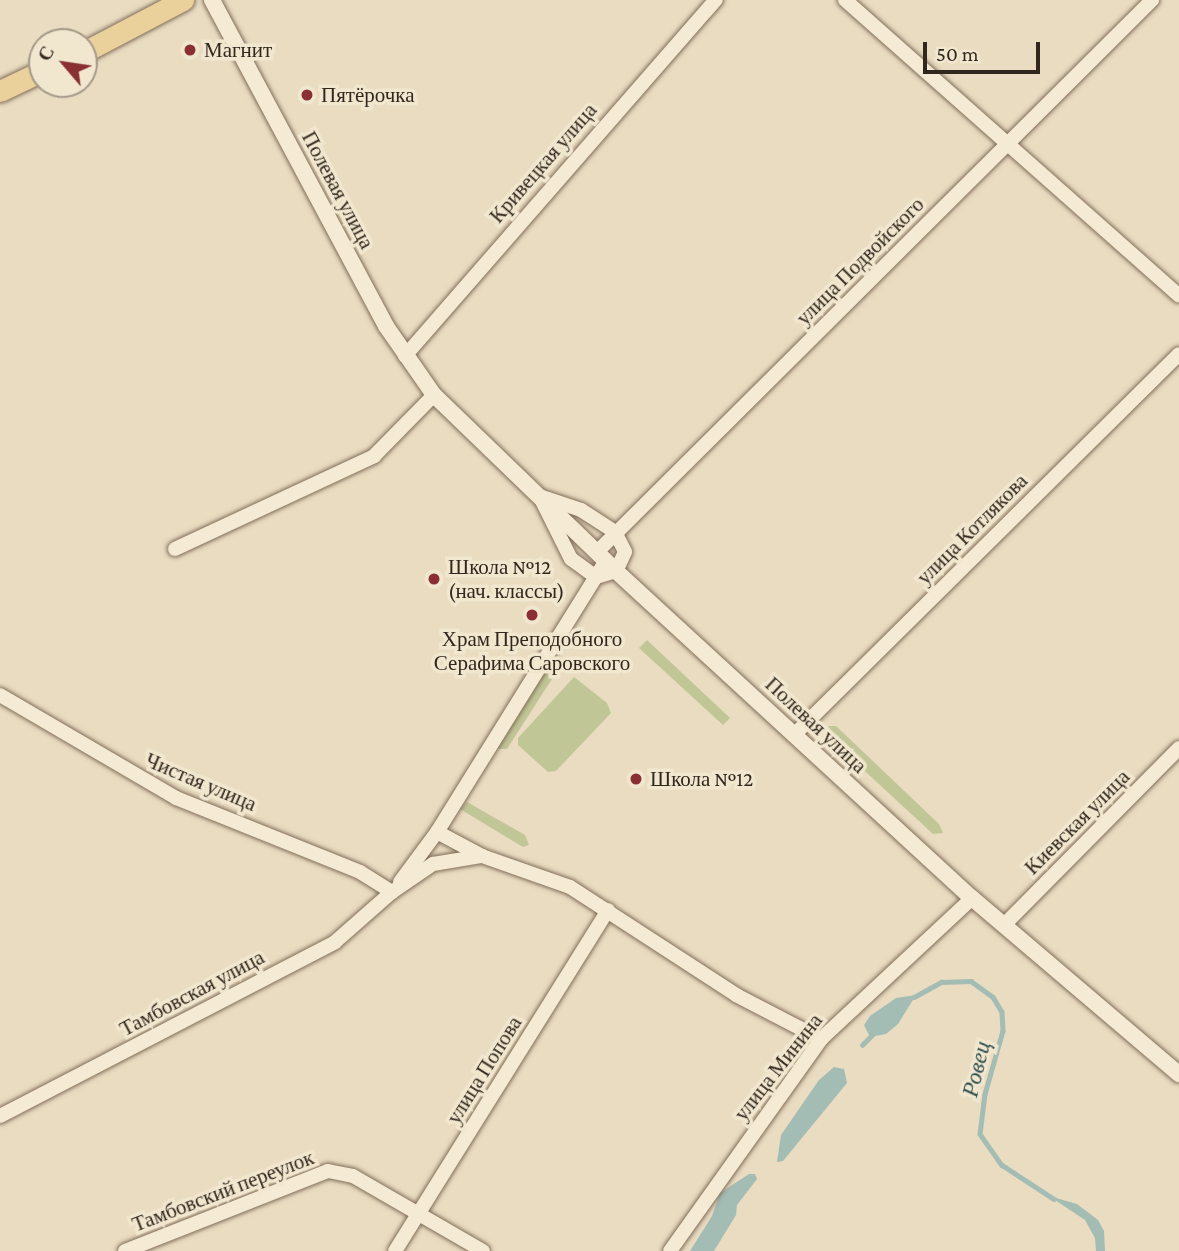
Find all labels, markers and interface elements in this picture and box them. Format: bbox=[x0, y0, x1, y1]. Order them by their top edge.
north arrow bbox=[28, 28, 98, 98]
scale bar bbox=[927, 28, 1044, 72]
place label: Магнит bbox=[204, 37, 272, 63]
text: С bbox=[33, 42, 58, 65]
marker: Магнит bbox=[182, 42, 198, 58]
text: 50 m bbox=[936, 42, 979, 66]
place label: Пятёрочка bbox=[321, 82, 415, 108]
marker: Пятёрочка bbox=[299, 87, 315, 103]
street label: Кривецкая улица bbox=[484, 98, 602, 228]
street label: Полевая улица bbox=[296, 127, 380, 253]
street label: улица Подвойского bbox=[791, 192, 929, 330]
street label: улица Котлякова bbox=[911, 468, 1033, 590]
place label: Школа №12 (нач. классы) bbox=[448, 554, 565, 604]
marker: Школа №12 (нач. классы) bbox=[426, 571, 442, 587]
marker: Храм Преподобного Серафима Саровского bbox=[524, 607, 540, 623]
place label: Храм Преподобного Серафима Саровского bbox=[434, 626, 630, 676]
street label: Полевая улица bbox=[760, 672, 872, 778]
street label: Чистая улица bbox=[142, 747, 260, 817]
street label: Киевская улица bbox=[1019, 764, 1135, 880]
place label: Школа №12 bbox=[650, 766, 753, 792]
marker: Школа №12 bbox=[628, 771, 644, 787]
street label: Тамбовская улица bbox=[116, 944, 268, 1042]
street label: улица Минина bbox=[728, 1009, 828, 1125]
street label: улица Попова bbox=[441, 1012, 527, 1128]
water label: Ровец bbox=[956, 1038, 996, 1100]
street label: Тамбовский переулок bbox=[129, 1145, 317, 1237]

